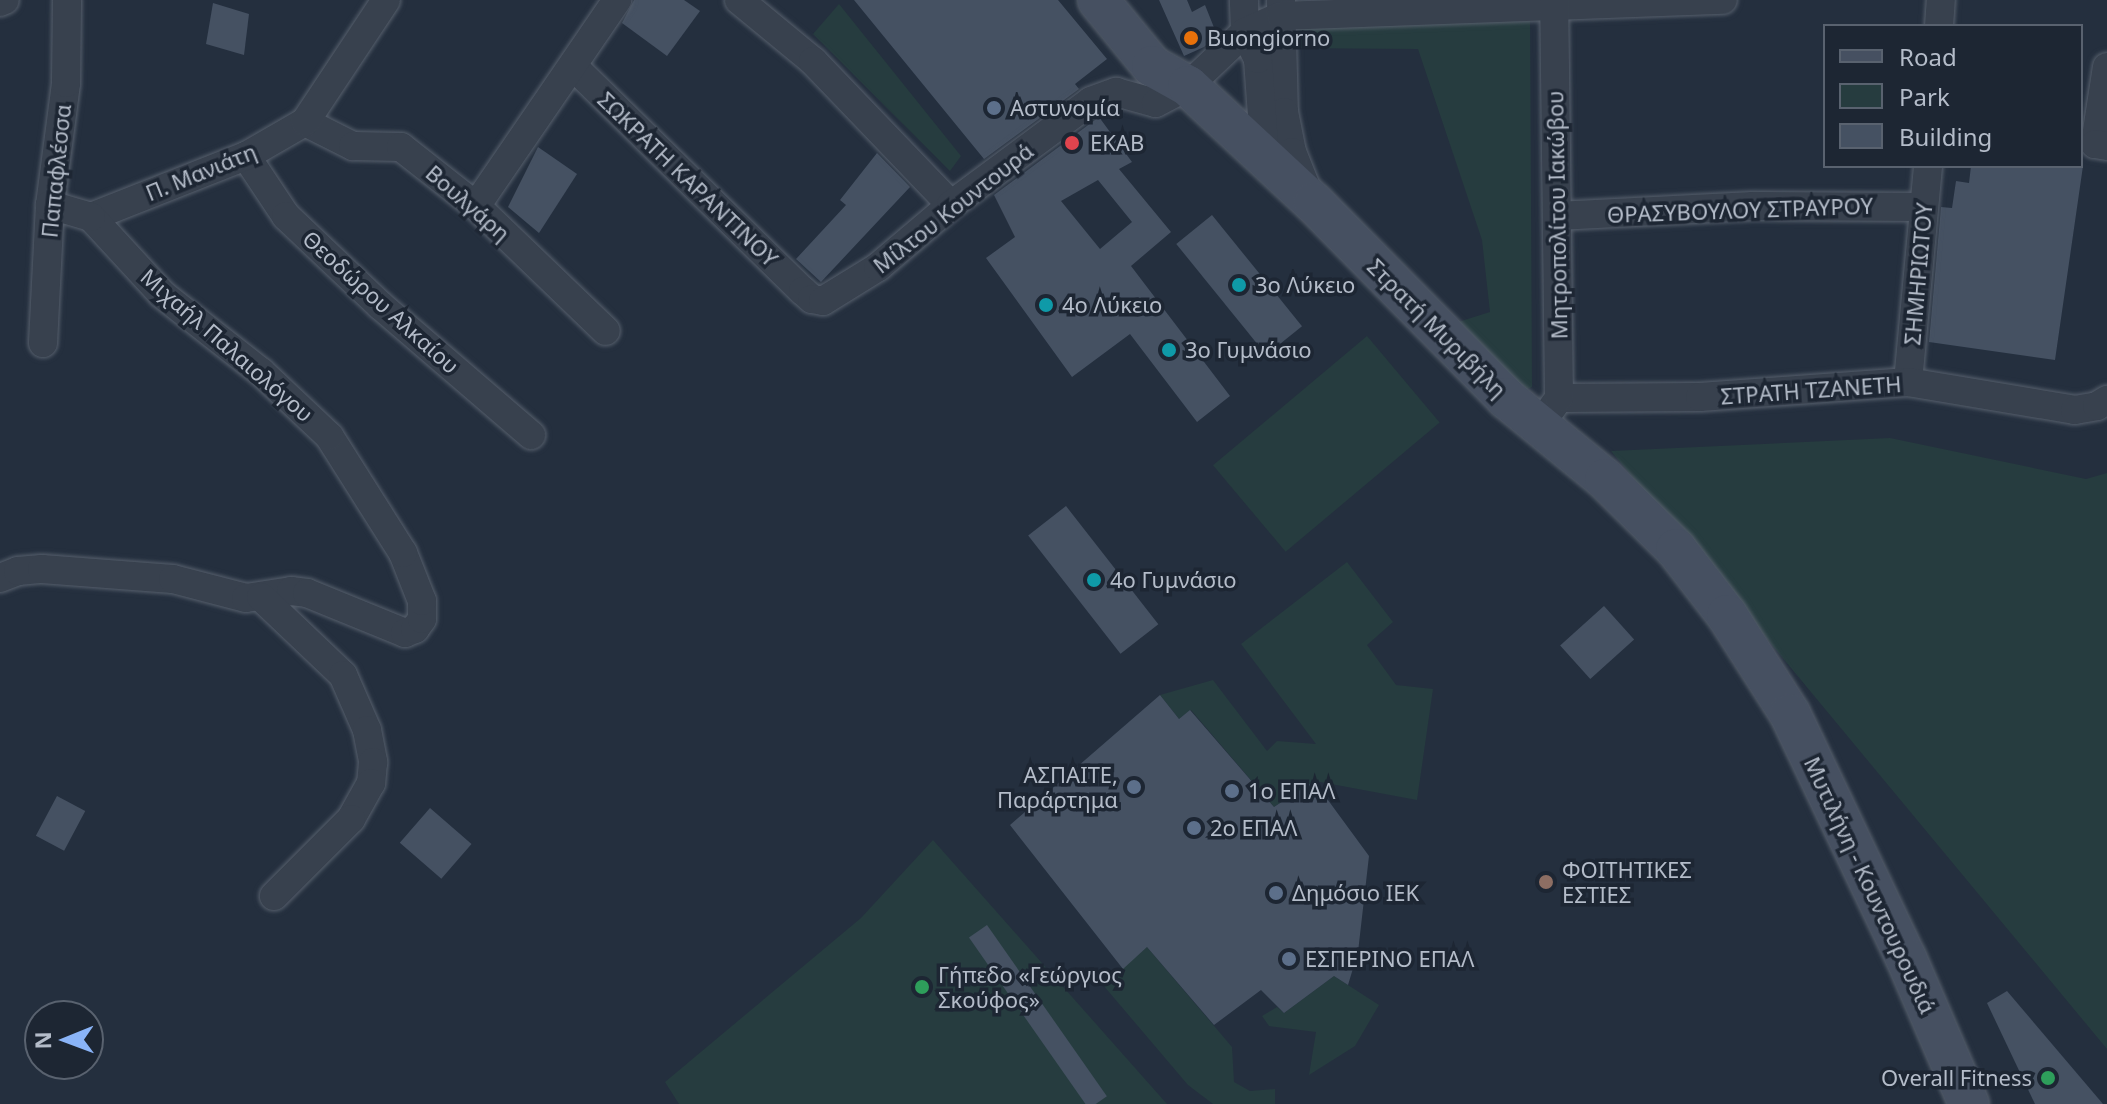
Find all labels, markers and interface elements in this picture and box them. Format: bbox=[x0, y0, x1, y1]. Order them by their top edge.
legend bbox=[1823, 24, 2083, 168]
place label: Buongiorno bbox=[1207, 25, 1330, 51]
marker: Buongiorno bbox=[1182, 29, 1200, 47]
text: Road bbox=[1899, 40, 1957, 73]
text: Park bbox=[1899, 80, 1950, 113]
street label: ΣΩΚΡΑΤΗ ΚΑΡΑΝΤΙΝΟΥ bbox=[593, 86, 783, 272]
street label: Μητροπολίτου Ιακώβου bbox=[1542, 90, 1572, 340]
place label: Αστυνομία bbox=[1010, 95, 1120, 121]
marker: Αστυνομία bbox=[985, 99, 1003, 117]
street label: Παπαφλέσσα bbox=[36, 103, 76, 239]
text: Building bbox=[1899, 120, 1992, 153]
place label: ΕΚΑΒ bbox=[1090, 130, 1144, 156]
marker: ΕΚΑΒ bbox=[1061, 132, 1083, 154]
street label: Μίλτου Κουντουρά bbox=[868, 137, 1038, 279]
street label: Π. Μανιάτη bbox=[142, 138, 260, 206]
street label: Βουλγάρη bbox=[421, 159, 515, 247]
street label: ΘΡΑΣΥΒΟΥΛΟΥ ΣΤΡΑΥΡΟΥ bbox=[1607, 192, 1873, 228]
street label: ΣΗΜΗΡΙΩΤΟΥ bbox=[1899, 202, 1937, 346]
street label: Θεοδώρου Αλκαίου bbox=[298, 225, 464, 379]
street label: Στρατή Μυριβήλη bbox=[1362, 253, 1512, 403]
street label: Μιχαήλ Παλαιολόγου bbox=[135, 263, 319, 427]
place label: 3ο Λύκειο bbox=[1255, 272, 1355, 298]
marker: 3ο Λύκειο bbox=[1230, 276, 1248, 294]
place label: 4ο Λύκειο bbox=[1062, 292, 1162, 318]
marker: 4ο Λύκειο bbox=[1037, 296, 1055, 314]
place label: 3ο Γυμνάσιο bbox=[1185, 337, 1312, 363]
marker: 3ο Γυμνάσιο bbox=[1160, 341, 1178, 359]
street label: ΣΤΡΑΤΗ ΤΖΑΝΕΤΗ bbox=[1720, 371, 1902, 409]
place label: 4ο Γυμνάσιο bbox=[1110, 567, 1237, 593]
marker: 4ο Γυμνάσιο bbox=[1085, 571, 1103, 589]
street label: Μυτιλήνη - Κουντουρουδιά bbox=[1799, 753, 1941, 1017]
place label: ΑΣΠΑΙΤΕ, Παράρτημα bbox=[997, 761, 1118, 812]
marker: ΑΣΠΑΙΤΕ, Παράρτημα bbox=[1125, 778, 1143, 796]
place label: 1ο ΕΠΑΛ bbox=[1248, 778, 1335, 804]
marker: 1ο ΕΠΑΛ bbox=[1223, 782, 1241, 800]
place label: 2ο ΕΠΑΛ bbox=[1210, 815, 1297, 841]
marker: 2ο ΕΠΑΛ bbox=[1185, 819, 1203, 837]
place label: ΦΟΙΤΗΤΙΚΕΣ ΕΣΤΙΕΣ bbox=[1562, 856, 1692, 908]
marker: ΦΟΙΤΗΤΙΚΕΣ ΕΣΤΙΕΣ bbox=[1537, 873, 1555, 891]
place label: Δημόσιο ΙΕΚ bbox=[1292, 880, 1419, 906]
marker: Δημόσιο ΙΕΚ bbox=[1267, 884, 1285, 902]
place label: ΕΣΠΕΡΙΝΟ ΕΠΑΛ bbox=[1305, 946, 1474, 972]
marker: ΕΣΠΕΡΙΝΟ ΕΠΑΛ bbox=[1280, 950, 1298, 968]
place label: Γήπεδο «Γεώργιος Σκούφος» bbox=[938, 961, 1122, 1012]
marker: Γήπεδο «Γεώργιος Σκούφος» bbox=[913, 978, 931, 996]
north arrow bbox=[24, 1000, 104, 1080]
text: N bbox=[27, 1031, 57, 1050]
place label: Overall Fitness bbox=[1881, 1065, 2032, 1091]
marker: Overall Fitness bbox=[2039, 1069, 2057, 1087]

